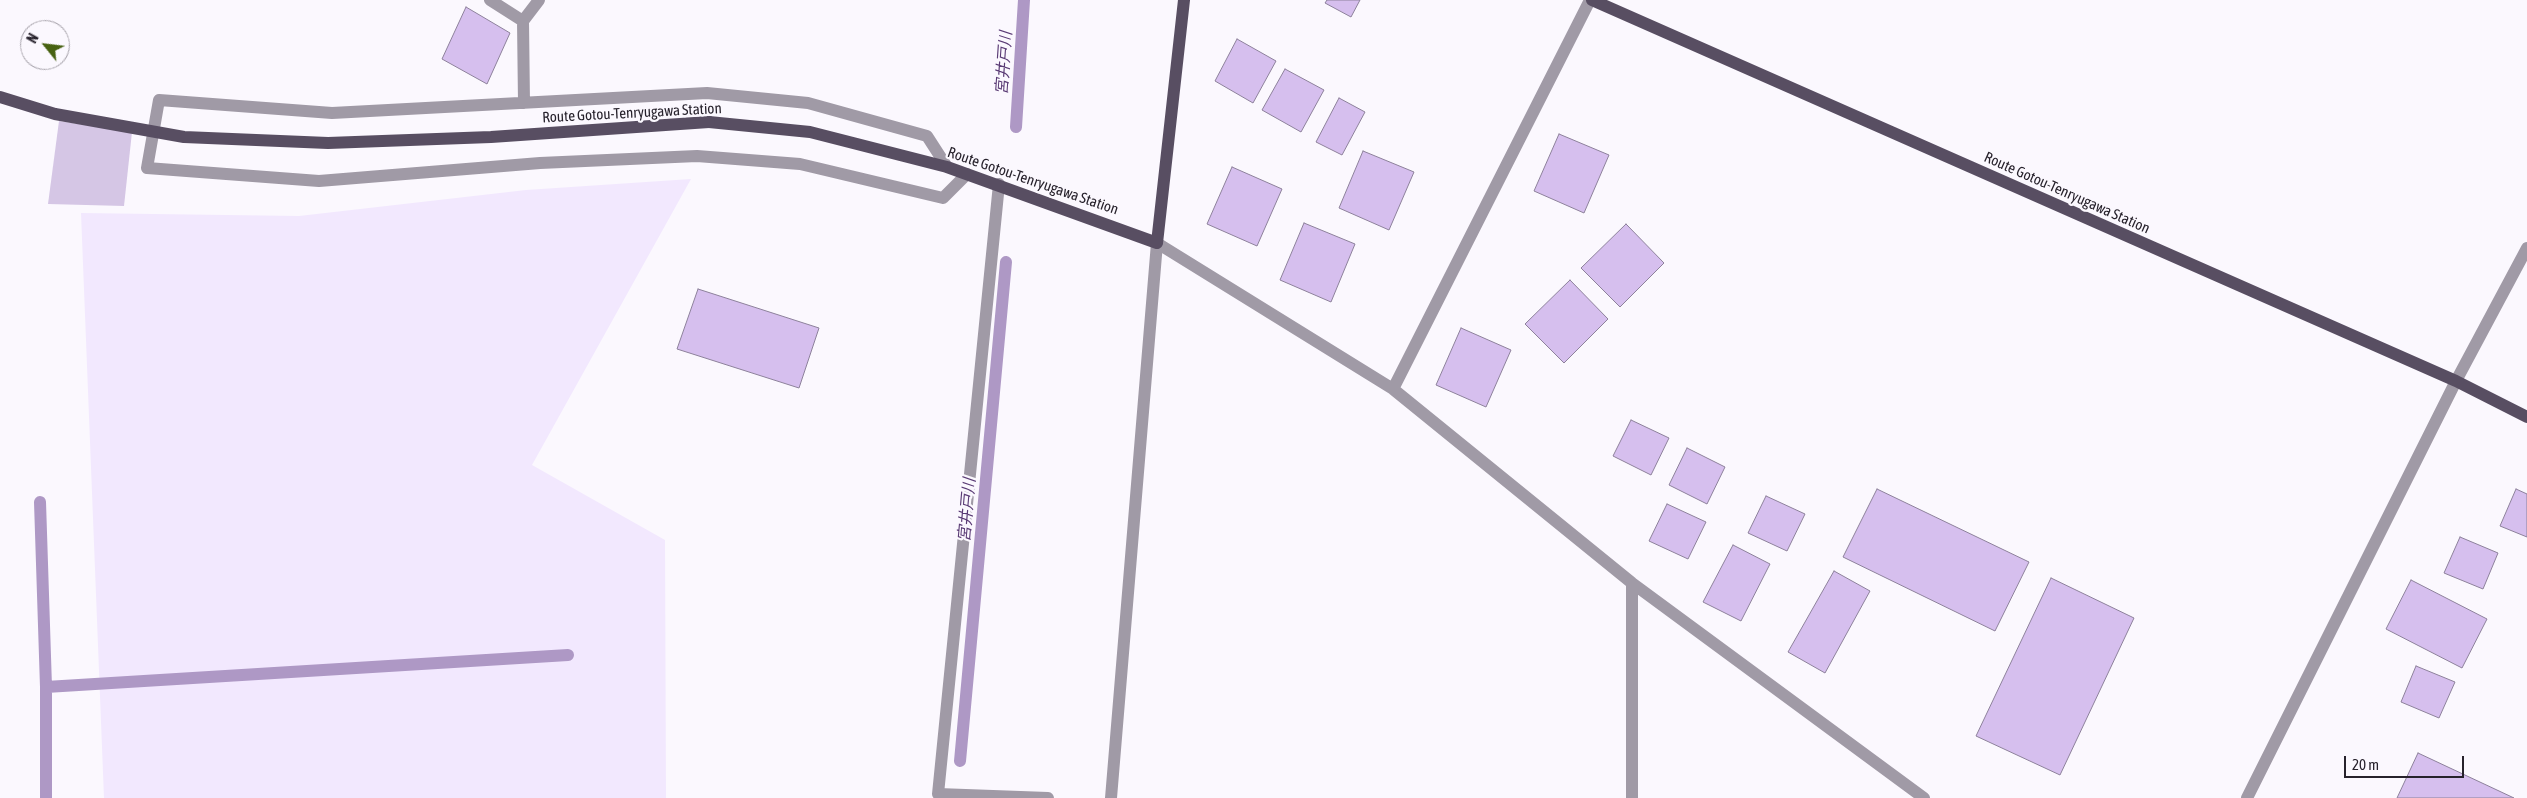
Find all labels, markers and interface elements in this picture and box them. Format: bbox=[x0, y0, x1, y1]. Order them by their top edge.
north arrow bbox=[20, 20, 70, 70]
water label: 宮井戸川 bbox=[992, 30, 1016, 96]
text: N bbox=[24, 31, 42, 46]
street label: Route Gotou-Tenryugawa Station bbox=[542, 99, 722, 127]
street label: Route Gotou-Tenryugawa Station bbox=[945, 143, 1121, 219]
street label: Route Gotou-Tenryugawa Station bbox=[1981, 148, 2153, 238]
water label: 宮井戸川 bbox=[955, 477, 979, 543]
scale bar bbox=[2347, 746, 2467, 778]
text: 20 m bbox=[2352, 756, 2379, 773]

